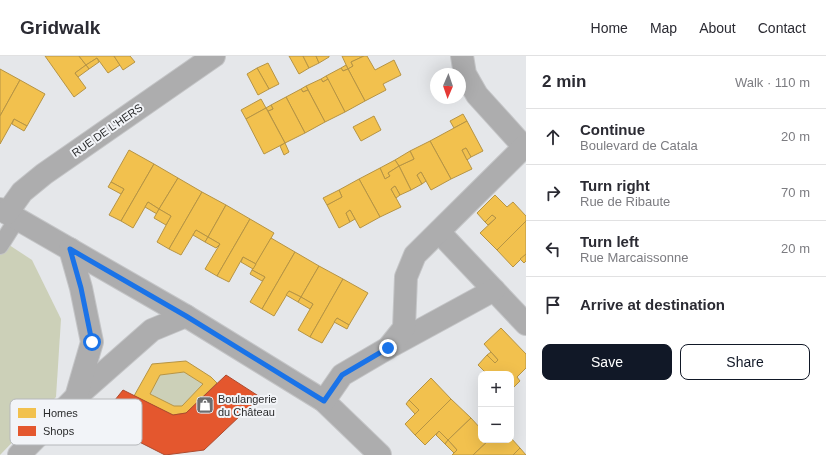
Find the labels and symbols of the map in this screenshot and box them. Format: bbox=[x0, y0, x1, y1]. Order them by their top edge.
north arrow bbox=[430, 68, 466, 104]
street label: RUE DE L'HERS bbox=[69, 101, 145, 159]
route start bbox=[83, 333, 101, 351]
route end bbox=[379, 339, 397, 357]
place label: Boulangerie du Château bbox=[218, 393, 277, 418]
shop icon: Boulangerie du Château bbox=[195, 395, 215, 415]
legend bbox=[10, 399, 142, 445]
text: Homes bbox=[43, 407, 78, 419]
text: Shops bbox=[43, 425, 75, 437]

